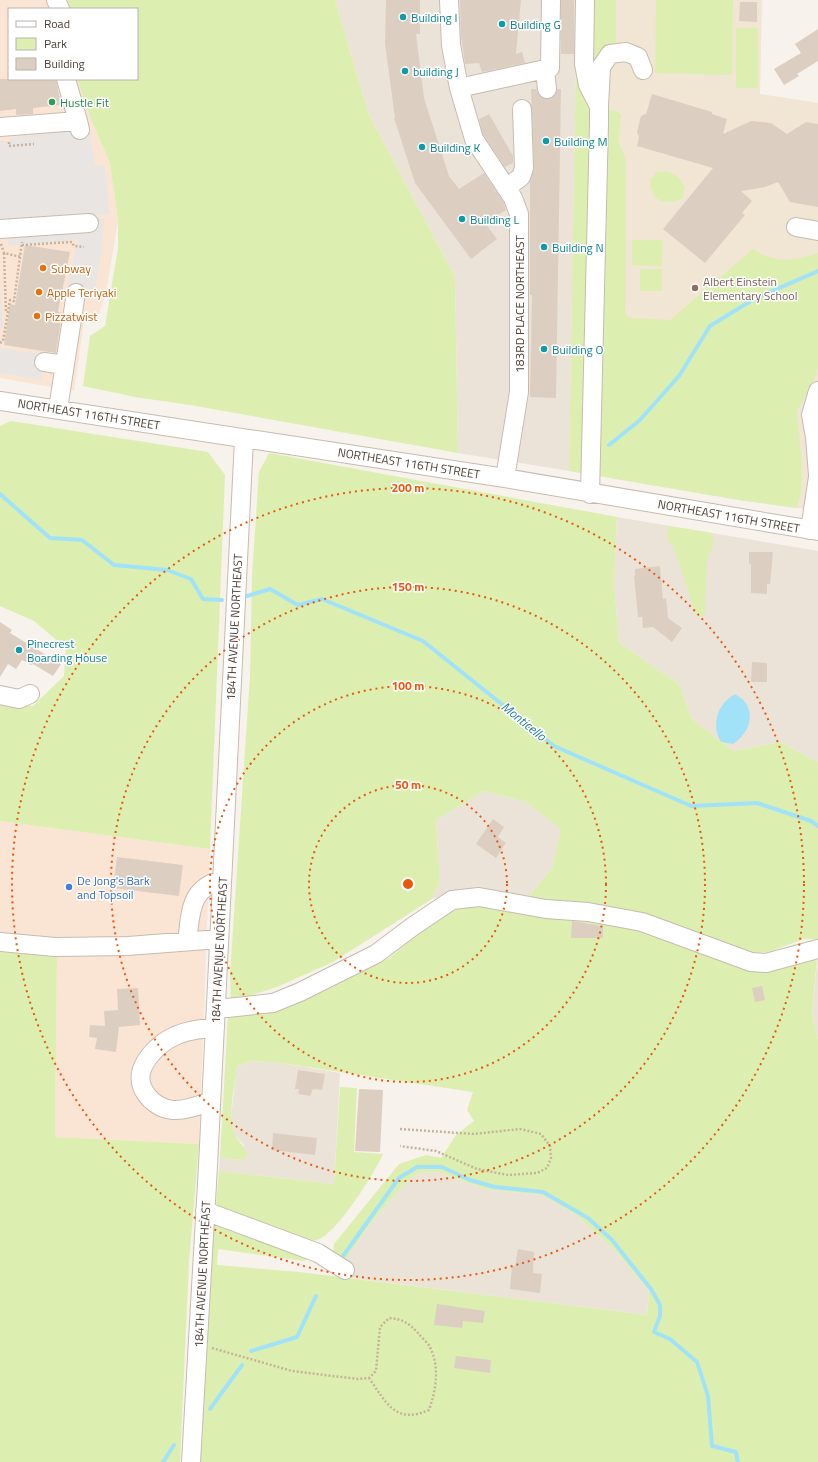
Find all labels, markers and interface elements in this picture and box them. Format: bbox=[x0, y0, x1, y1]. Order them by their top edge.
legend bbox=[8, 8, 138, 80]
place label: Building I bbox=[411, 8, 457, 27]
marker: Building I bbox=[398, 12, 408, 22]
text: Road bbox=[44, 14, 70, 33]
place label: Building G bbox=[510, 15, 561, 34]
marker: Building G bbox=[497, 19, 507, 29]
text: Park bbox=[44, 34, 67, 53]
text: Building bbox=[44, 54, 85, 73]
place label: building J bbox=[413, 62, 459, 81]
marker: building J bbox=[400, 66, 410, 76]
place label: Hustle Fit bbox=[60, 93, 110, 112]
marker: Hustle Fit bbox=[47, 97, 57, 107]
place label: Building M bbox=[554, 132, 607, 151]
marker: Building M bbox=[541, 136, 551, 146]
place label: Building K bbox=[430, 138, 480, 157]
marker: Building K bbox=[417, 142, 427, 152]
place label: Building L bbox=[470, 210, 519, 229]
marker: Building L bbox=[457, 214, 467, 224]
street label: 183RD PLACE NORTHEAST bbox=[510, 234, 529, 373]
place label: Building N bbox=[552, 238, 604, 257]
marker: Building N bbox=[539, 242, 549, 252]
place label: Subway bbox=[51, 259, 91, 278]
marker: Subway bbox=[38, 263, 48, 273]
place label: Albert Einstein Elementary School bbox=[703, 272, 797, 305]
place label: Apple Teriyaki bbox=[47, 283, 116, 302]
marker: Albert Einstein Elementary School bbox=[690, 283, 700, 293]
marker: Apple Teriyaki bbox=[34, 287, 44, 297]
place label: Pizzatwist bbox=[45, 307, 98, 326]
marker: Pizzatwist bbox=[32, 311, 42, 321]
place label: Building O bbox=[552, 340, 603, 359]
marker: Building O bbox=[539, 344, 549, 354]
street label: NORTHEAST 116TH STREET bbox=[16, 393, 162, 435]
street label: NORTHEAST 116TH STREET bbox=[336, 442, 482, 484]
text: 200 m bbox=[392, 478, 424, 497]
street label: NORTHEAST 116TH STREET bbox=[656, 494, 802, 538]
street label: 184TH AVENUE NORTHEAST bbox=[221, 552, 247, 701]
text: 150 m bbox=[392, 577, 424, 596]
place label: Pinecrest Boarding House bbox=[27, 634, 107, 667]
marker: Pinecrest Boarding House bbox=[14, 645, 24, 655]
text: 100 m bbox=[392, 676, 424, 695]
water label: Monticello bbox=[497, 697, 551, 746]
text: 50 m bbox=[395, 775, 421, 794]
place label: De Jong's Bark and Topsoil bbox=[77, 871, 150, 904]
street label: 184TH AVENUE NORTHEAST bbox=[206, 875, 232, 1024]
centre of rings bbox=[401, 877, 415, 891]
marker: De Jong's Bark and Topsoil bbox=[64, 882, 74, 892]
street label: 184TH AVENUE NORTHEAST bbox=[189, 1199, 215, 1348]

